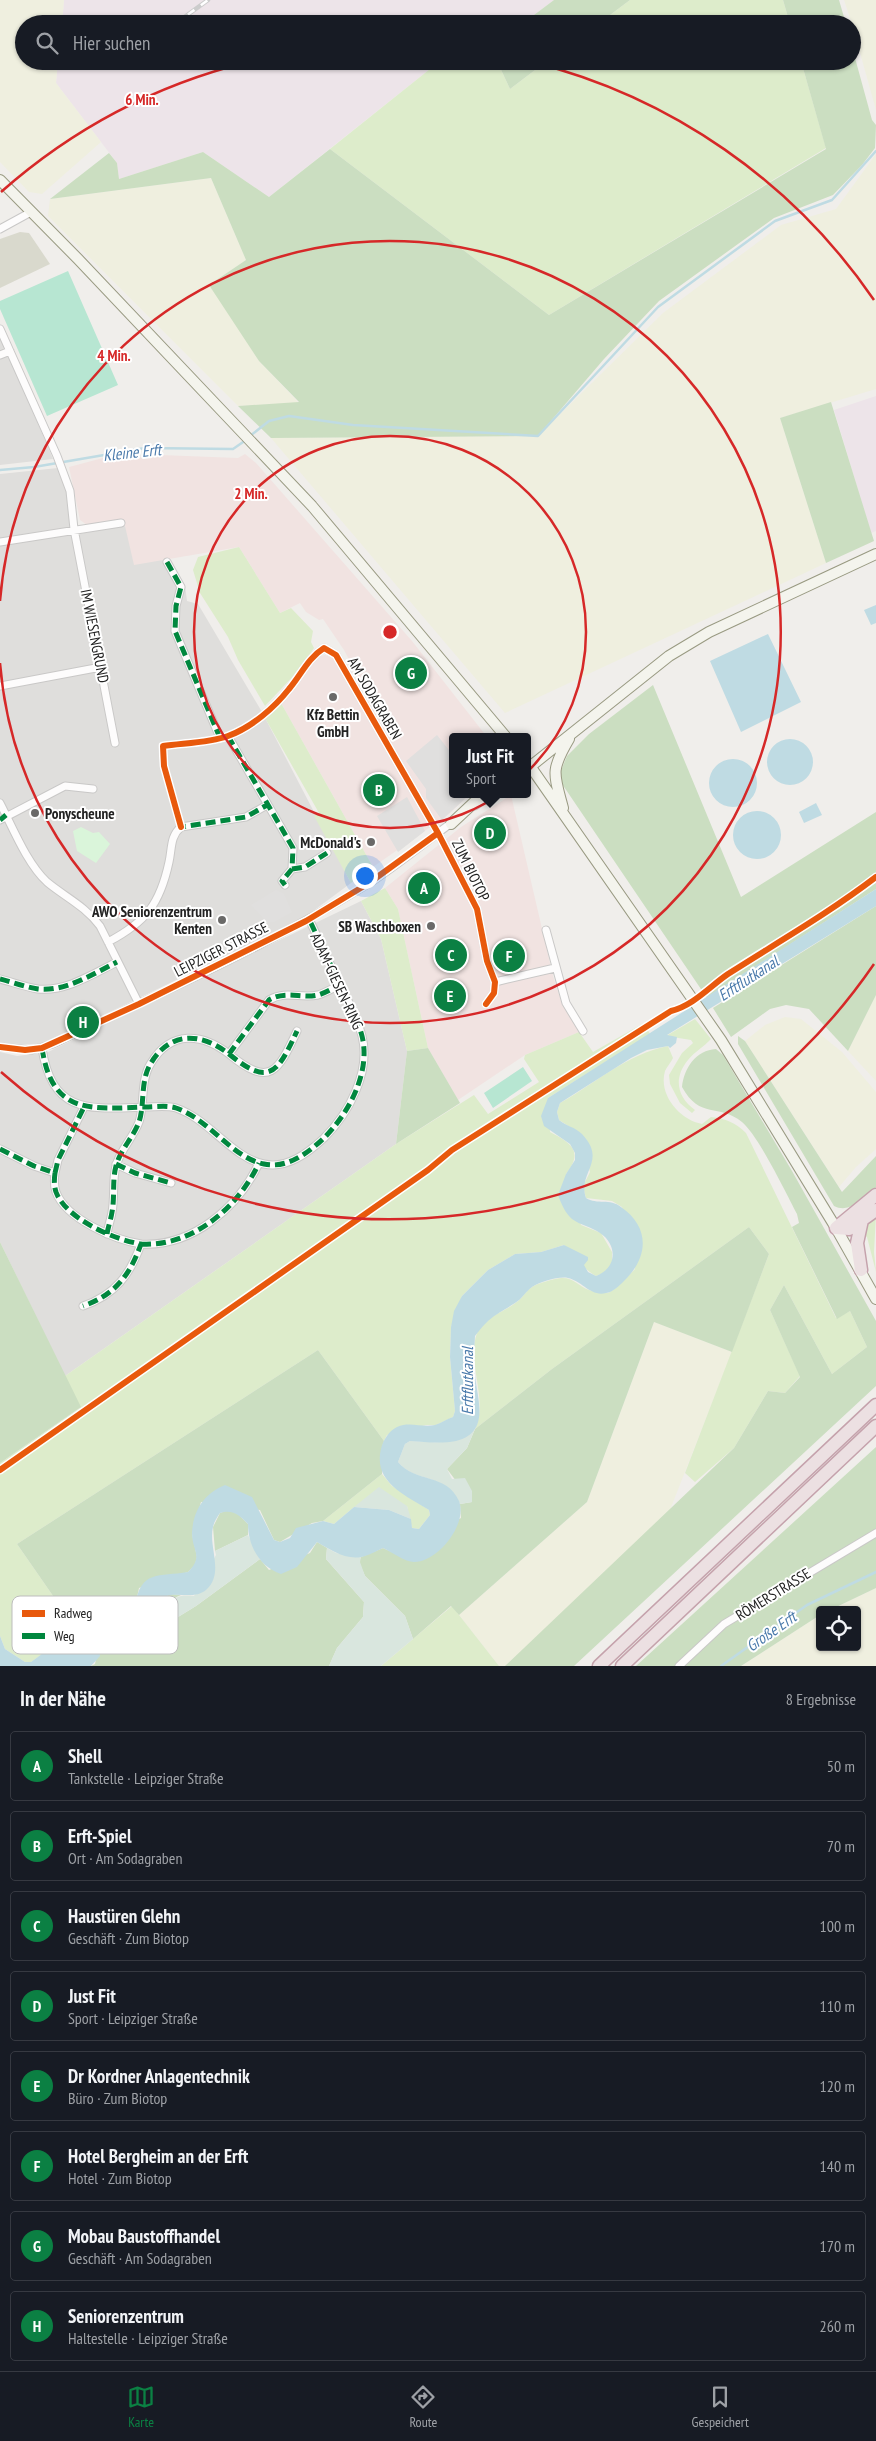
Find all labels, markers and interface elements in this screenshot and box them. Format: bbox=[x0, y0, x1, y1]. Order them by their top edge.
search box bbox=[15, 15, 861, 70]
icon: search bbox=[33, 29, 61, 57]
text: Hier suchen bbox=[73, 31, 150, 55]
text: 6 Min. bbox=[125, 90, 159, 109]
text: 4 Min. bbox=[97, 346, 131, 365]
water label: Kleine Erft bbox=[102, 439, 164, 465]
text: 2 Min. bbox=[234, 484, 268, 503]
street label: IM WIESENGRUND bbox=[77, 587, 113, 685]
centre of rings bbox=[381, 623, 399, 641]
street label: AM SODAGRABEN bbox=[344, 654, 406, 742]
pin: G bbox=[395, 654, 427, 692]
marker: Kfz Bettin GmbH bbox=[327, 691, 339, 703]
place label: Kfz Bettin GmbH bbox=[307, 705, 360, 741]
popup bbox=[449, 733, 531, 798]
text: Just Fit bbox=[466, 744, 514, 768]
text: Sport bbox=[466, 768, 496, 788]
pin: B bbox=[363, 771, 395, 809]
place label: Ponyscheune bbox=[45, 804, 115, 823]
marker: Ponyscheune bbox=[29, 807, 41, 819]
pin: D bbox=[474, 814, 506, 852]
place label: McDonald's bbox=[300, 833, 361, 852]
marker: McDonald's bbox=[365, 836, 377, 848]
street label: ZUM BIOTOP bbox=[448, 836, 494, 904]
your location bbox=[352, 863, 378, 889]
pin: A bbox=[408, 869, 440, 907]
place label: AWO Seniorenzentrum Kenten bbox=[91, 902, 212, 938]
marker: AWO Seniorenzentrum Kenten bbox=[216, 914, 228, 926]
street label: LEIPZIGER STRASSE bbox=[171, 917, 271, 981]
place label: SB Waschboxen bbox=[338, 917, 421, 936]
marker: SB Waschboxen bbox=[425, 920, 437, 932]
street label: ADAM-GIESEN-RING bbox=[306, 930, 368, 1032]
pin: C bbox=[435, 936, 467, 974]
pin: F bbox=[493, 937, 525, 975]
water label: Erftflutkanal bbox=[714, 950, 783, 1005]
pin: E bbox=[434, 977, 466, 1015]
pin: H bbox=[67, 1003, 99, 1041]
water label: Erftflutkanal bbox=[457, 1346, 477, 1415]
street label: RÖMERSTRASSE bbox=[732, 1564, 814, 1624]
legend bbox=[12, 1596, 178, 1654]
text: Radweg bbox=[54, 1604, 92, 1622]
water label: Große Erft bbox=[742, 1606, 801, 1655]
map controls bbox=[816, 1606, 861, 1651]
button: locate bbox=[816, 1606, 861, 1651]
text: Weg bbox=[54, 1627, 75, 1645]
text: In der Nähe bbox=[20, 1685, 106, 1712]
text: 8 Ergebnisse bbox=[786, 1689, 856, 1709]
text: Shell bbox=[68, 1744, 102, 1768]
text: A bbox=[33, 1756, 41, 1776]
text: 50 m bbox=[827, 1756, 855, 1776]
text: Tankstelle · Leipziger Straße bbox=[68, 1768, 224, 1788]
text: Erft-Spiel bbox=[68, 1824, 132, 1848]
text: B bbox=[33, 1836, 41, 1856]
text: 70 m bbox=[827, 1836, 855, 1856]
text: Ort · Am Sodagraben bbox=[68, 1848, 182, 1868]
text: Haustüren Glehn bbox=[68, 1904, 180, 1928]
text: C bbox=[33, 1916, 41, 1936]
text: 100 m bbox=[820, 1916, 855, 1936]
text: Geschäft · Zum Biotop bbox=[68, 1928, 189, 1948]
text: Just Fit bbox=[68, 1984, 116, 2008]
text: D bbox=[33, 1996, 41, 2016]
text: 110 m bbox=[820, 1996, 855, 2016]
text: Sport · Leipziger Straße bbox=[68, 2008, 198, 2028]
text: Dr Kordner Anlagentechnik bbox=[68, 2064, 250, 2088]
text: E bbox=[34, 2076, 40, 2096]
text: 120 m bbox=[820, 2076, 855, 2096]
text: Büro · Zum Biotop bbox=[68, 2088, 167, 2108]
text: Hotel Bergheim an der Erft bbox=[68, 2144, 248, 2168]
text: F bbox=[34, 2156, 40, 2176]
text: 140 m bbox=[820, 2156, 855, 2176]
text: Hotel · Zum Biotop bbox=[68, 2168, 172, 2188]
text: Mobau Baustoffhandel bbox=[68, 2224, 220, 2248]
text: G bbox=[33, 2236, 41, 2256]
text: 170 m bbox=[820, 2236, 855, 2256]
text: Geschäft · Am Sodagraben bbox=[68, 2248, 212, 2268]
text: Seniorenzentrum bbox=[68, 2304, 184, 2328]
text: H bbox=[33, 2316, 41, 2336]
text: 260 m bbox=[820, 2316, 855, 2336]
text: Haltestelle · Leipziger Straße bbox=[68, 2328, 228, 2348]
tab: Karte bbox=[127, 2383, 155, 2431]
tab: Route bbox=[409, 2383, 437, 2431]
tab: Gespeichert bbox=[692, 2383, 749, 2431]

